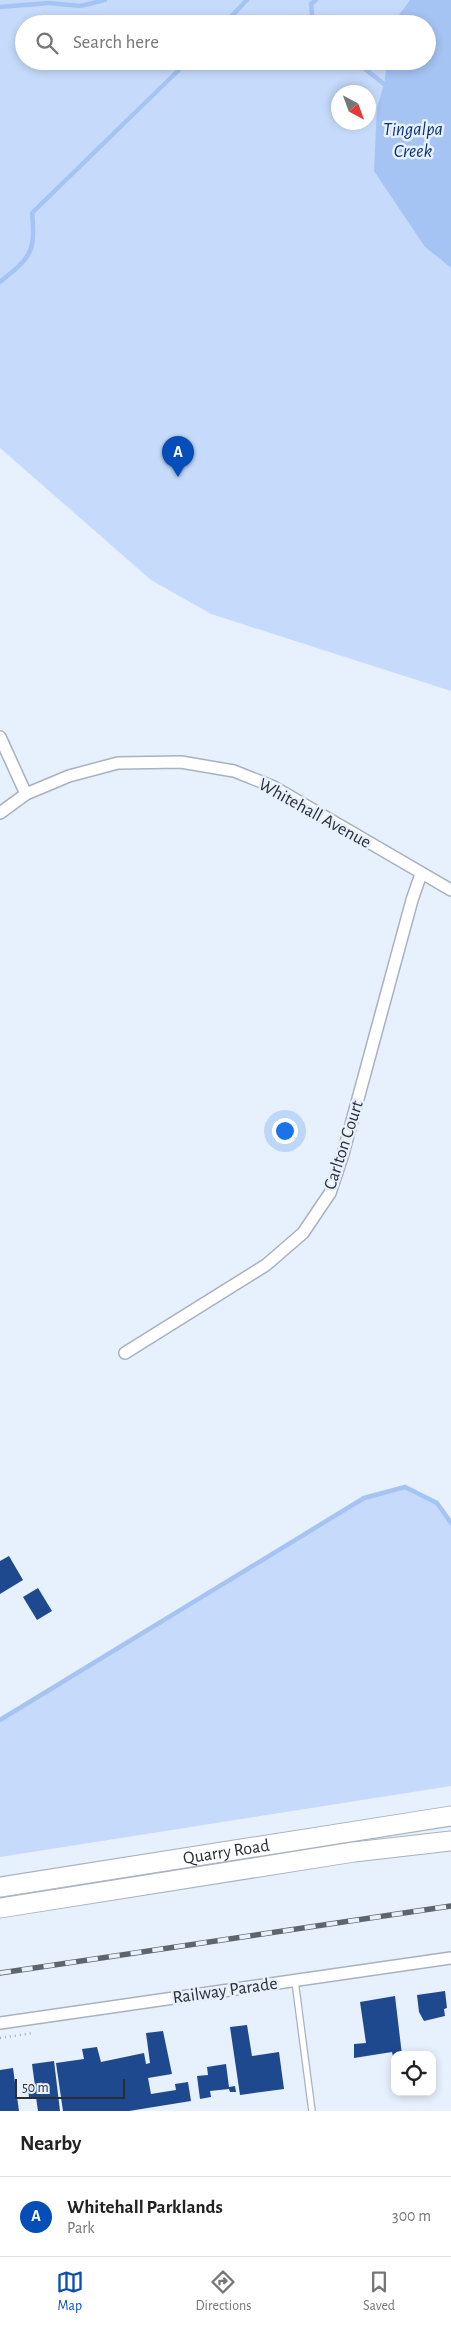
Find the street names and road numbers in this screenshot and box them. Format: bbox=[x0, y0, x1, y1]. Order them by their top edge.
street label: Whitehall Avenue bbox=[255, 776, 374, 852]
street label: Carlton Court bbox=[321, 1098, 367, 1192]
street label: Quarry Road bbox=[182, 1837, 271, 1868]
street label: Railway Parade bbox=[171, 1975, 279, 2007]

